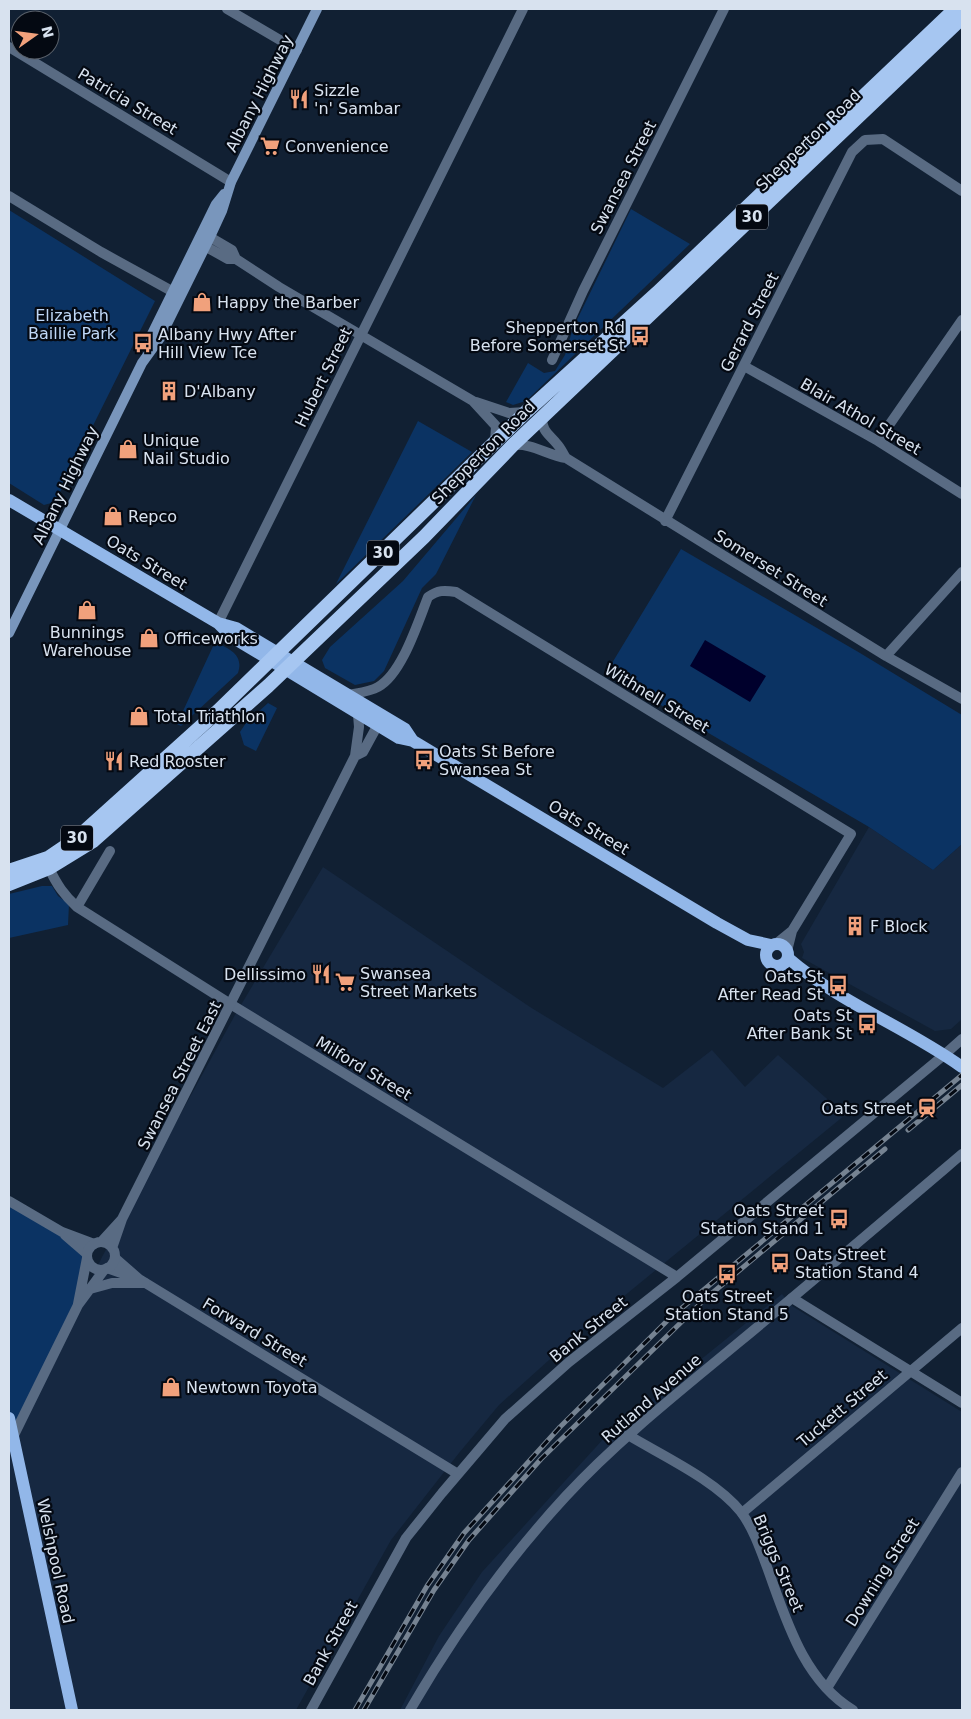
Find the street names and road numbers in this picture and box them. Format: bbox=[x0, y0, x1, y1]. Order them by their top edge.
street label: Albany Highway bbox=[222, 31, 297, 155]
street label: Patricia Street bbox=[75, 64, 181, 139]
street label: Shepperton Road bbox=[752, 85, 865, 195]
street label: Swansea Street bbox=[587, 117, 660, 237]
road number: 30 bbox=[736, 204, 768, 230]
street label: Gerard Street bbox=[716, 269, 783, 375]
street label: Hubert Street bbox=[291, 324, 356, 430]
street label: Blair Athol Street bbox=[797, 374, 925, 459]
street label: Shepperton Road bbox=[428, 397, 539, 508]
street label: Albany Highway bbox=[29, 423, 102, 547]
street label: Somerset Street bbox=[711, 526, 831, 611]
street label: Oats Street bbox=[103, 531, 191, 594]
road number: 30 bbox=[367, 540, 399, 566]
street label: Withnell Street bbox=[601, 660, 713, 737]
street label: Oats Street bbox=[545, 796, 633, 859]
road number: 30 bbox=[61, 826, 93, 850]
street label: Swansea Street East bbox=[134, 998, 225, 1153]
street label: Milford Street bbox=[312, 1032, 415, 1104]
street label: Bank Street bbox=[546, 1292, 631, 1366]
street label: Forward Street bbox=[199, 1294, 310, 1371]
street label: Rutland Avenue bbox=[598, 1350, 705, 1447]
street label: Tuckett Street bbox=[793, 1365, 891, 1452]
street label: Welshpool Road bbox=[33, 1497, 78, 1625]
street label: Briggs Street bbox=[749, 1511, 808, 1615]
street label: Downing Street bbox=[842, 1515, 923, 1630]
street label: Bank Street bbox=[299, 1598, 362, 1689]

